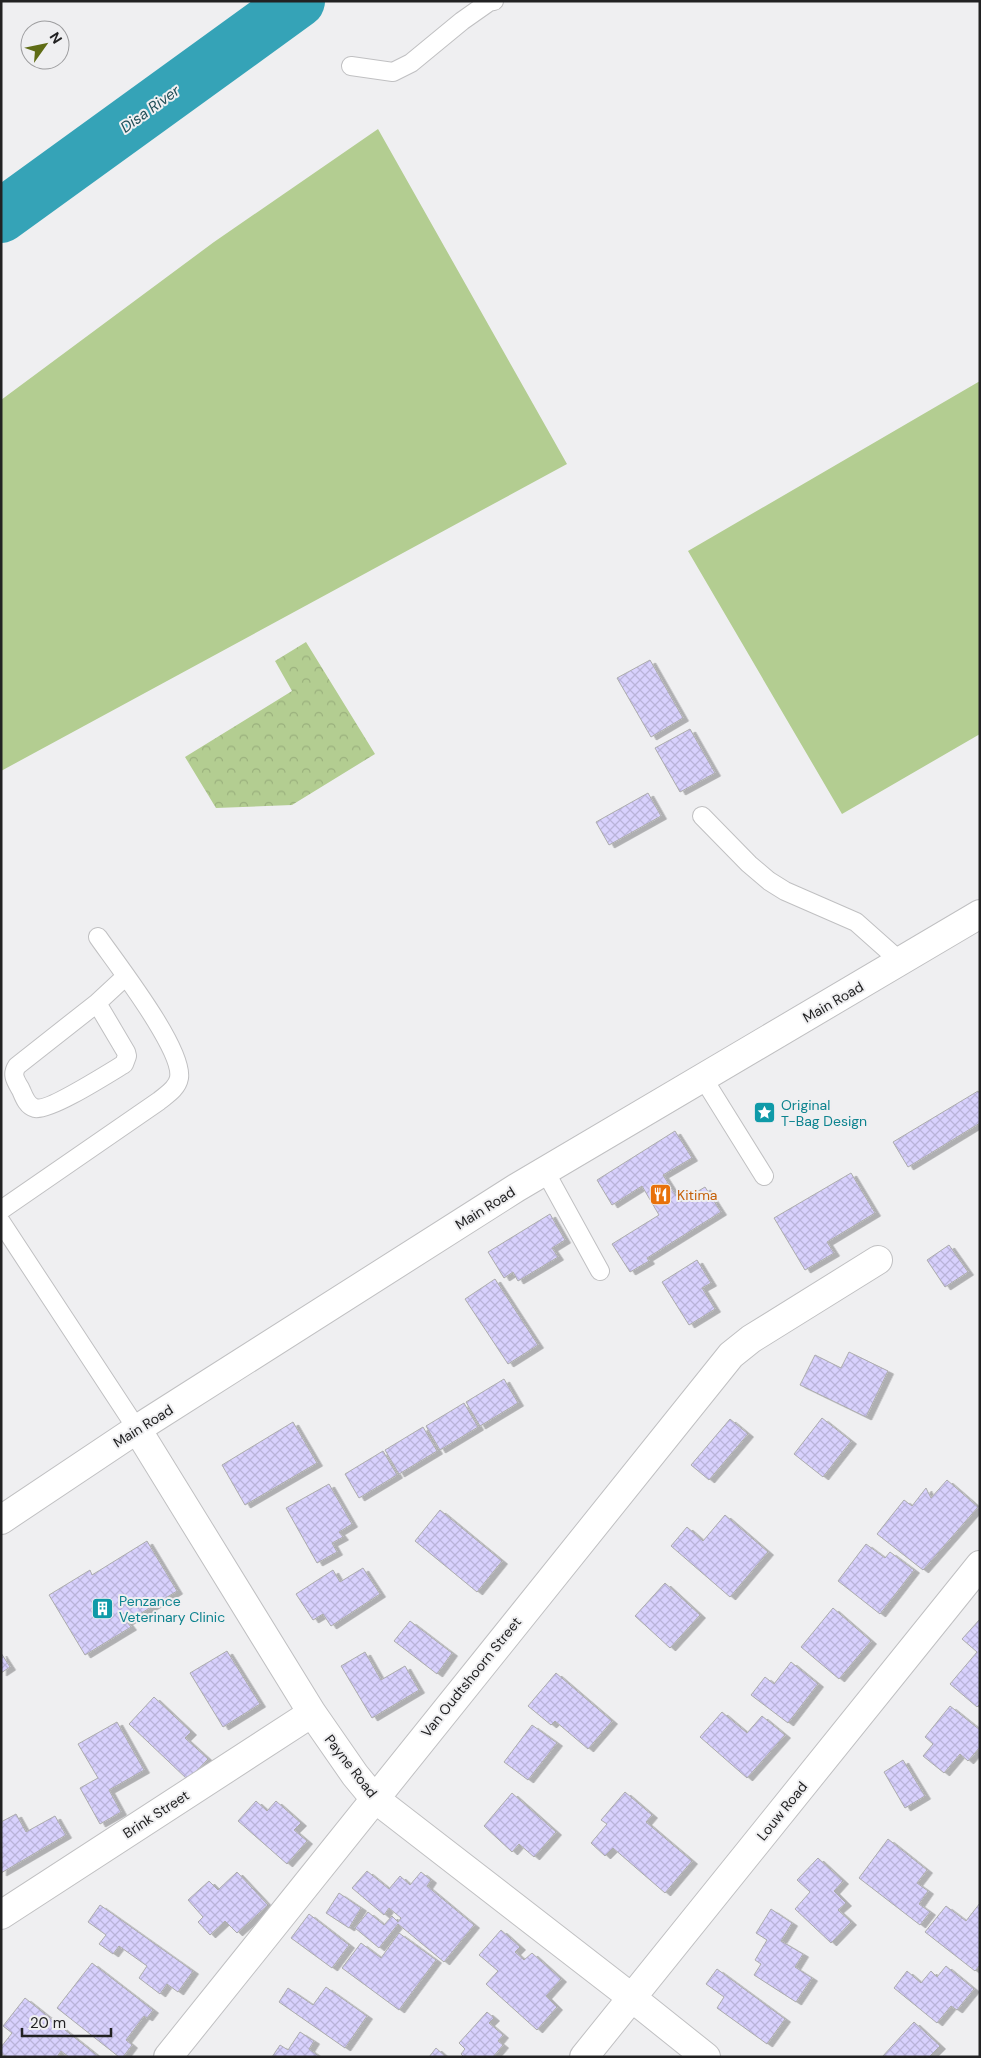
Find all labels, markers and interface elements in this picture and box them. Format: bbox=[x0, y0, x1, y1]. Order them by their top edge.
north arrow bbox=[20, 20, 70, 70]
text: N bbox=[46, 29, 66, 47]
water label: Disa River bbox=[116, 80, 184, 137]
street label: Main Road bbox=[799, 977, 867, 1027]
place label: Original T-Bag Design bbox=[781, 1096, 867, 1130]
place icon: Original T-Bag Design bbox=[753, 1101, 777, 1125]
street label: Main Road bbox=[452, 1183, 518, 1233]
restaurant icon: Kitima bbox=[649, 1183, 673, 1207]
place label: Kitima bbox=[677, 1186, 717, 1204]
street label: Main Road bbox=[110, 1401, 176, 1451]
place label: Penzance Veterinary Clinic bbox=[119, 1592, 225, 1626]
building icon: Penzance Veterinary Clinic bbox=[91, 1597, 115, 1621]
street label: Van Oudtshoorn Street bbox=[417, 1613, 525, 1741]
street label: Payne Road bbox=[321, 1731, 381, 1801]
street label: Louw Road bbox=[753, 1778, 811, 1844]
street label: Brink Street bbox=[119, 1786, 193, 1842]
scale bar bbox=[22, 2006, 111, 2038]
text: 20 m bbox=[30, 2013, 66, 2033]

